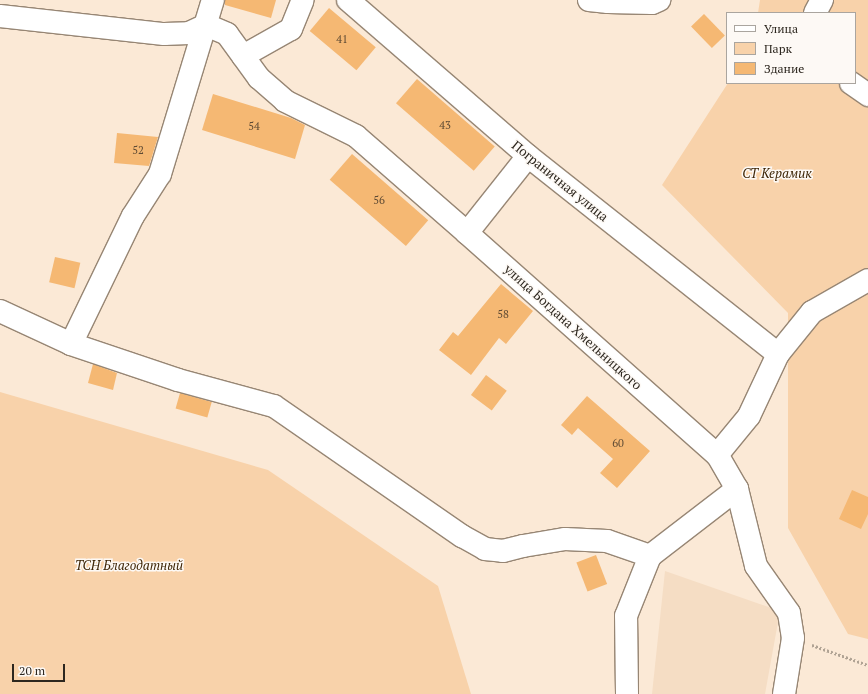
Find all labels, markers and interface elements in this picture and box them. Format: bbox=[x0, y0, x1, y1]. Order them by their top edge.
legend bbox=[726, 12, 856, 84]
text: Улица bbox=[764, 21, 798, 36]
house number: 41 bbox=[336, 32, 348, 46]
text: Парк bbox=[764, 41, 792, 56]
text: Здание bbox=[764, 61, 804, 76]
house number: 43 bbox=[439, 118, 451, 132]
house number: 54 bbox=[248, 119, 260, 133]
street label: Пограничная улица bbox=[509, 137, 611, 225]
house number: 52 bbox=[132, 143, 144, 157]
park label: СТ Керамик bbox=[742, 165, 812, 181]
house number: 56 bbox=[373, 193, 385, 207]
street label: улица Богдана Хмельницкого bbox=[501, 261, 645, 393]
house number: 58 bbox=[497, 307, 509, 321]
house number: 60 bbox=[612, 436, 624, 450]
park label: ТСН Благодатный bbox=[75, 557, 183, 573]
scale bar bbox=[14, 656, 67, 682]
text: 20 m bbox=[19, 663, 45, 678]

